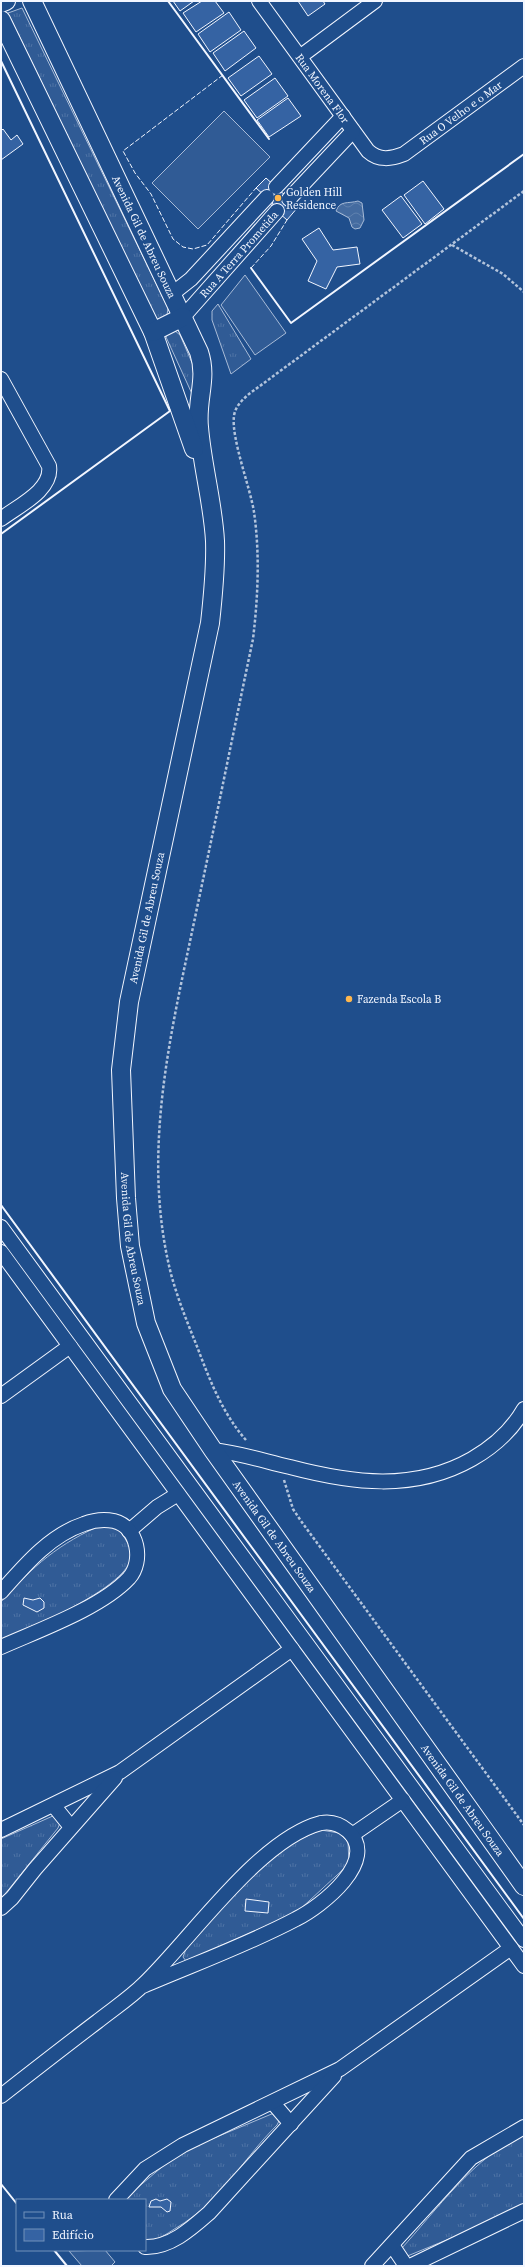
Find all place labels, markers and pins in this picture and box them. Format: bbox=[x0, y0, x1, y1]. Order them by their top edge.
place label: Golden Hill Residence bbox=[286, 185, 342, 213]
marker: Golden Hill Residence bbox=[273, 193, 283, 203]
place label: Fazenda Escola B bbox=[357, 992, 441, 1007]
marker: Fazenda Escola B bbox=[344, 994, 354, 1004]

